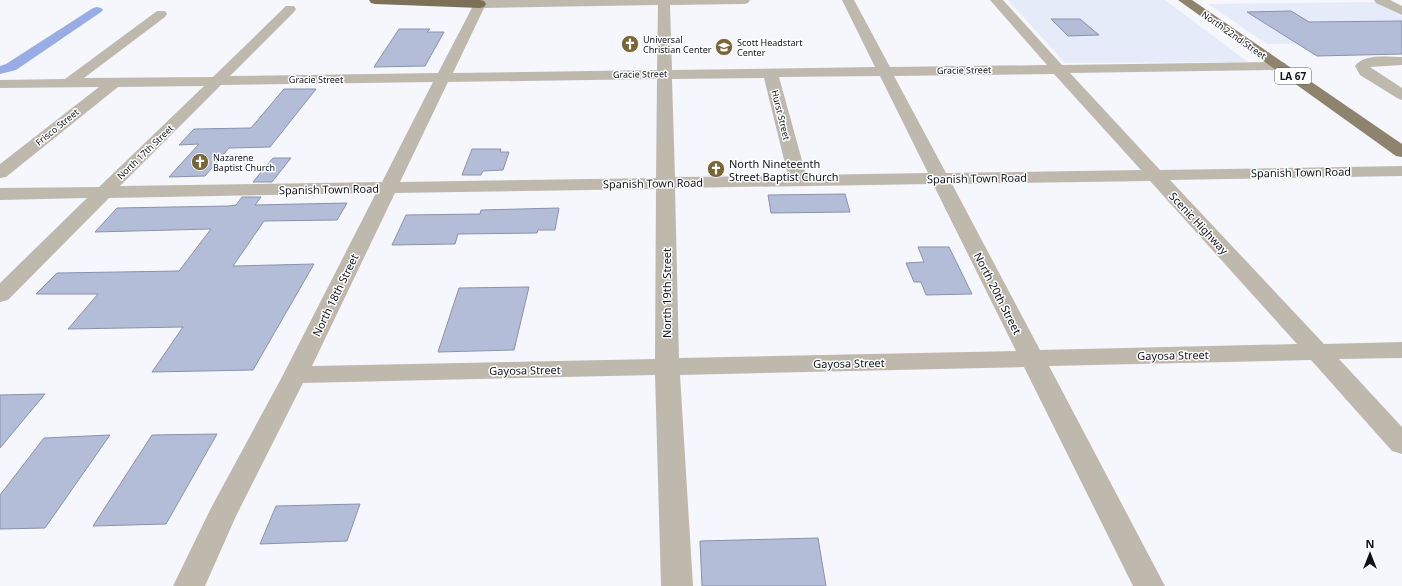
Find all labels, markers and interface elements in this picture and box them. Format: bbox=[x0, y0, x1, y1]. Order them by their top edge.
street label: North 22nd Street bbox=[1199, 8, 1269, 63]
place label: Universal Christian Center bbox=[643, 33, 712, 56]
church icon: Universal Christian Center bbox=[620, 34, 640, 54]
place label: Scott Headstart Center bbox=[737, 36, 803, 59]
school or university icon: Scott Headstart Center bbox=[714, 37, 734, 57]
street label: Gracie Street bbox=[937, 63, 992, 77]
street label: Gracie Street bbox=[613, 67, 668, 81]
road number: LA 67 bbox=[1275, 68, 1311, 84]
street label: Gracie Street bbox=[289, 73, 344, 86]
street label: Hurst Street bbox=[769, 89, 794, 142]
street label: Frisco Street bbox=[33, 105, 82, 148]
street label: North 17th Street bbox=[114, 121, 177, 182]
place label: Nazarene Baptist Church bbox=[213, 151, 275, 174]
church icon: Nazarene Baptist Church bbox=[190, 152, 210, 172]
place label: North Nineteenth Street Baptist Church bbox=[729, 156, 839, 184]
church icon: North Nineteenth Street Baptist Church bbox=[706, 159, 726, 179]
street label: Spanish Town Road bbox=[1251, 164, 1351, 180]
street label: Spanish Town Road bbox=[927, 170, 1027, 186]
street label: Spanish Town Road bbox=[603, 175, 703, 191]
street label: Spanish Town Road bbox=[279, 181, 379, 197]
street label: Scenic Highway bbox=[1166, 189, 1232, 258]
street label: North 19th Street bbox=[659, 248, 674, 338]
street label: North 20th Street bbox=[971, 249, 1025, 337]
street label: North 18th Street bbox=[309, 251, 362, 339]
street label: Gayosa Street bbox=[1137, 347, 1209, 363]
street label: Gayosa Street bbox=[813, 355, 885, 371]
street label: Gayosa Street bbox=[489, 362, 561, 378]
north arrow bbox=[1350, 534, 1390, 574]
text: N bbox=[1366, 536, 1374, 551]

